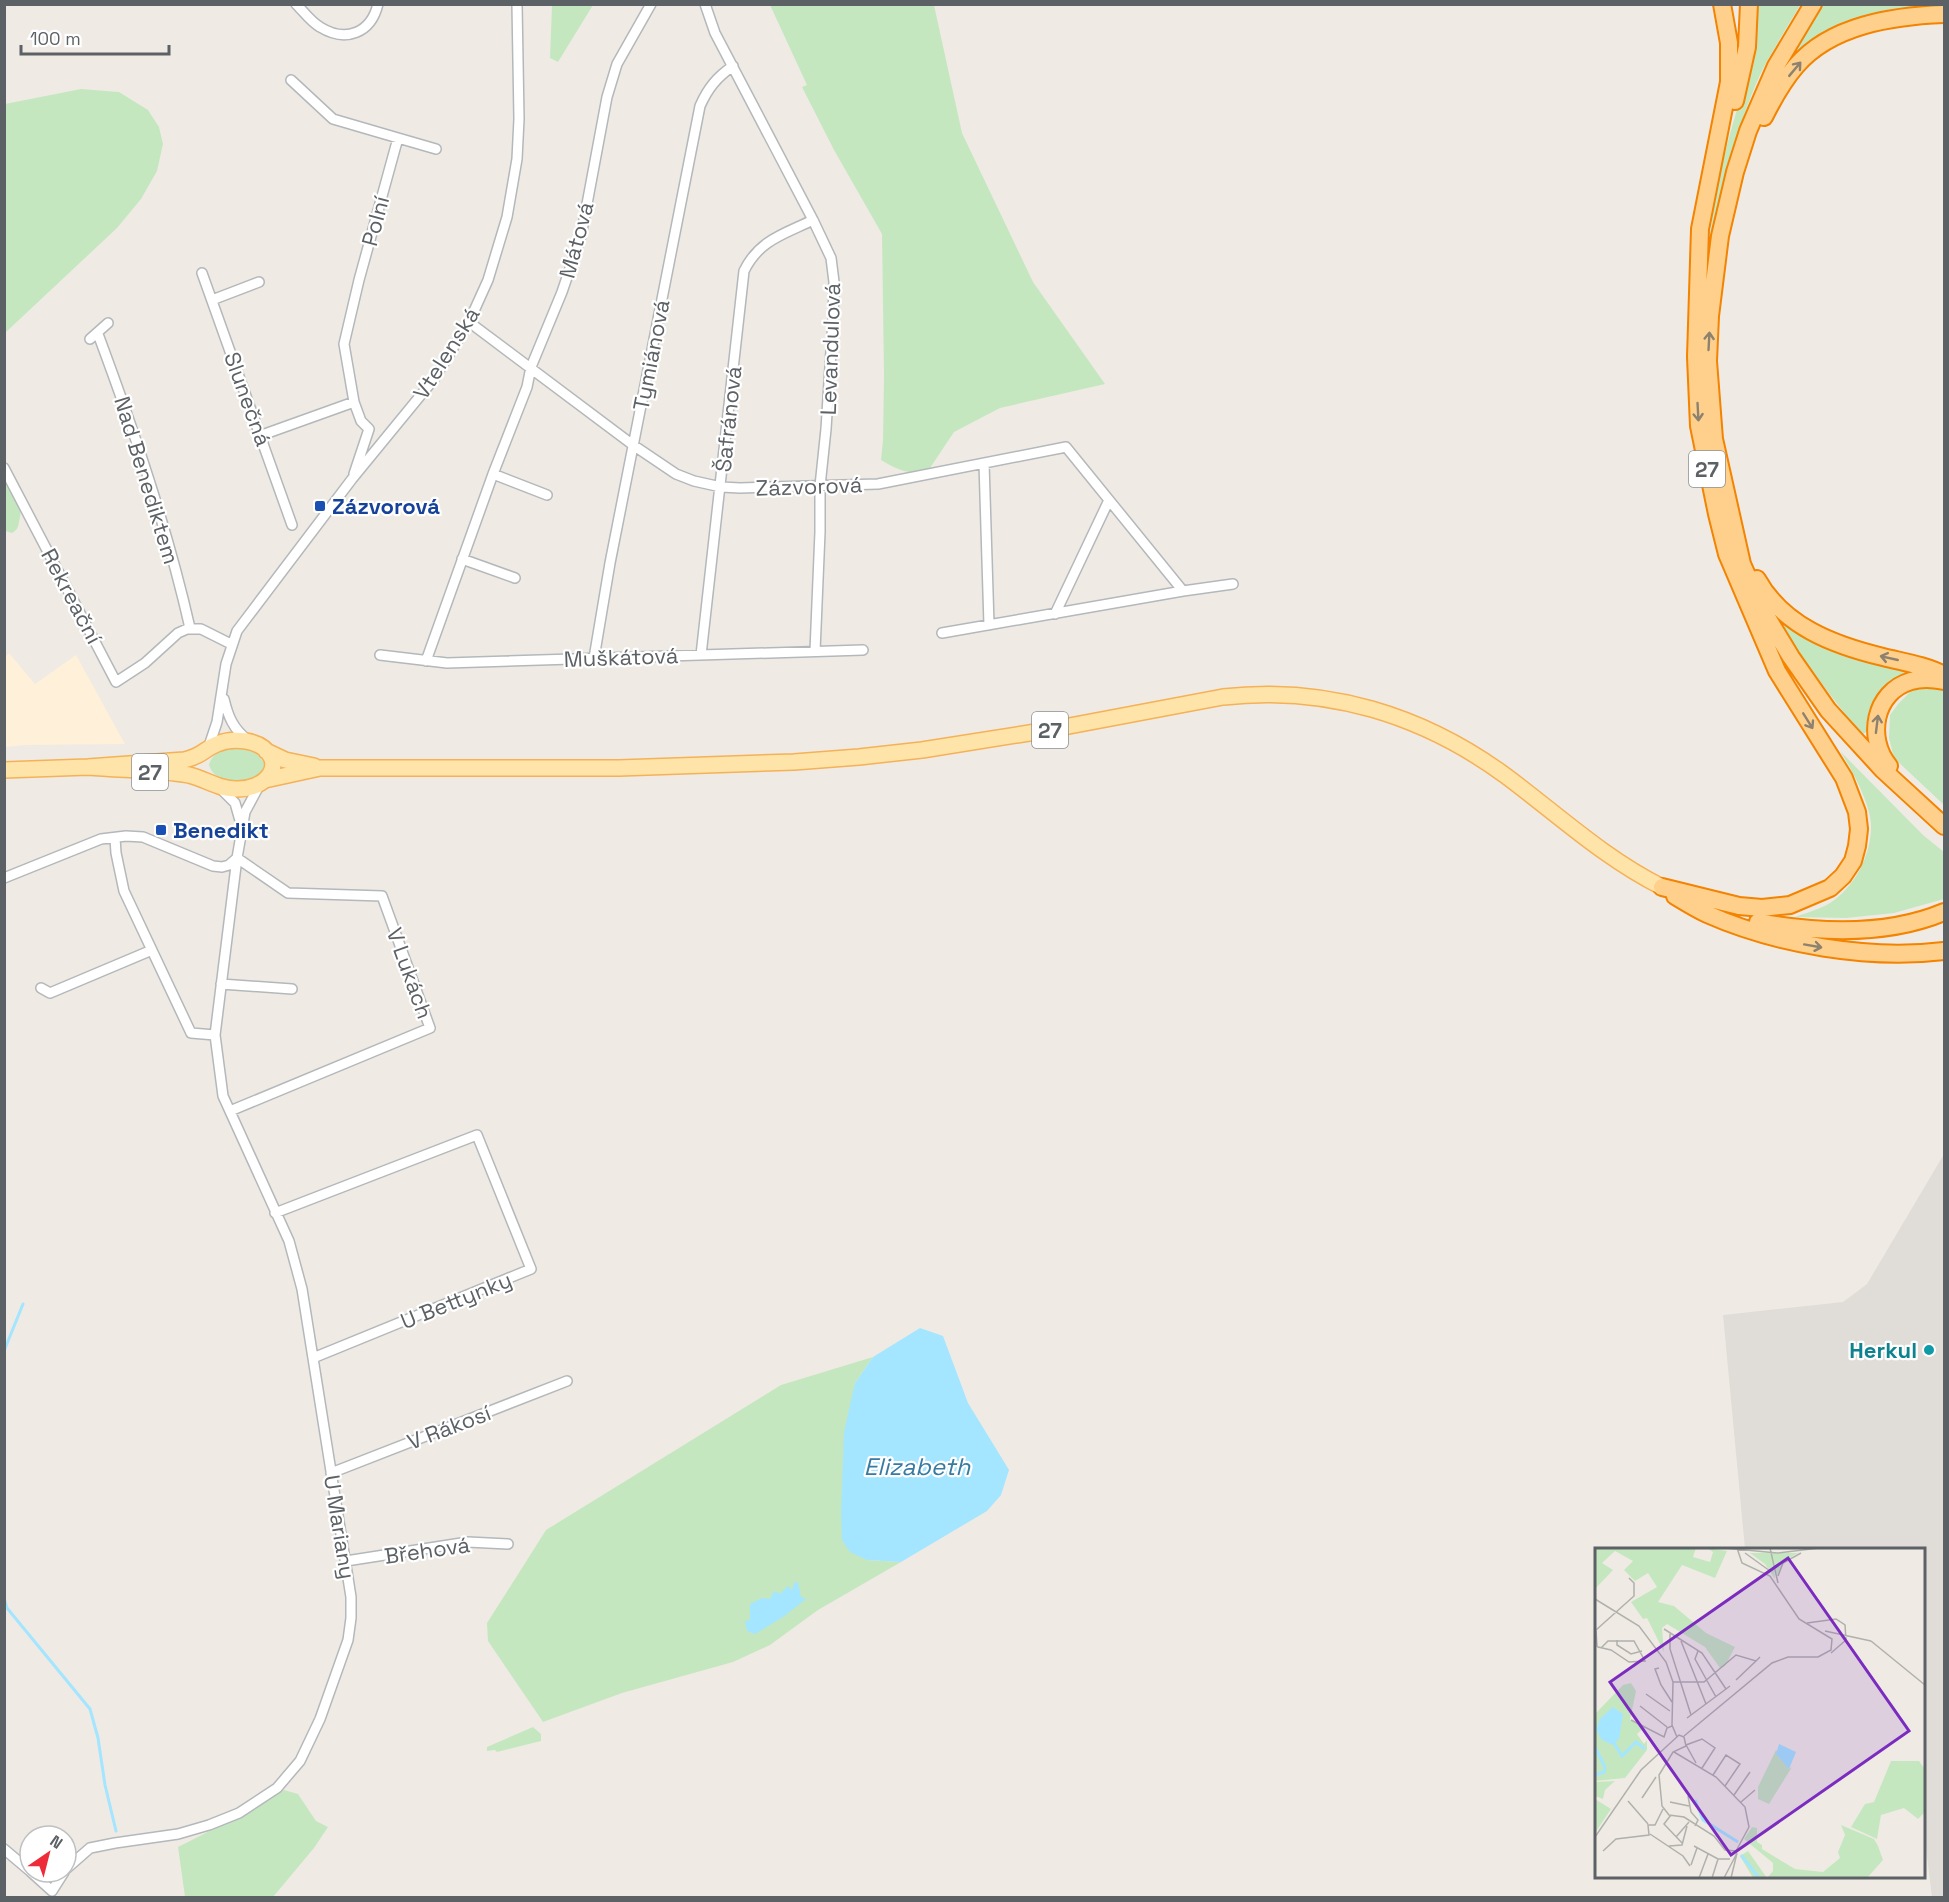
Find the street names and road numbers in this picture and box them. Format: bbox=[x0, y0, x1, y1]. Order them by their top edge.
street label: Polní bbox=[355, 192, 395, 249]
street label: Mátová bbox=[552, 198, 600, 281]
street label: Levandulová bbox=[814, 282, 846, 416]
street label: Tymiánová bbox=[627, 297, 676, 413]
street label: Vtelenská bbox=[407, 301, 486, 405]
street label: Slunečná bbox=[218, 348, 278, 450]
street label: Šafránová bbox=[709, 364, 748, 473]
street label: Nad Benediktem bbox=[108, 393, 186, 567]
road number: 27 bbox=[1689, 451, 1725, 487]
street label: Zázvorová bbox=[755, 470, 863, 502]
street label: Rekreační bbox=[35, 543, 109, 649]
street label: Muškátová bbox=[563, 641, 679, 673]
road number: 27 bbox=[1032, 712, 1068, 748]
road number: 27 bbox=[132, 754, 168, 790]
street label: V Lukách bbox=[381, 924, 439, 1022]
street label: U Bettynky bbox=[396, 1265, 516, 1335]
street label: V Rákosí bbox=[403, 1398, 495, 1456]
street label: U Mariany bbox=[318, 1473, 362, 1581]
street label: Břehová bbox=[382, 1530, 472, 1570]

